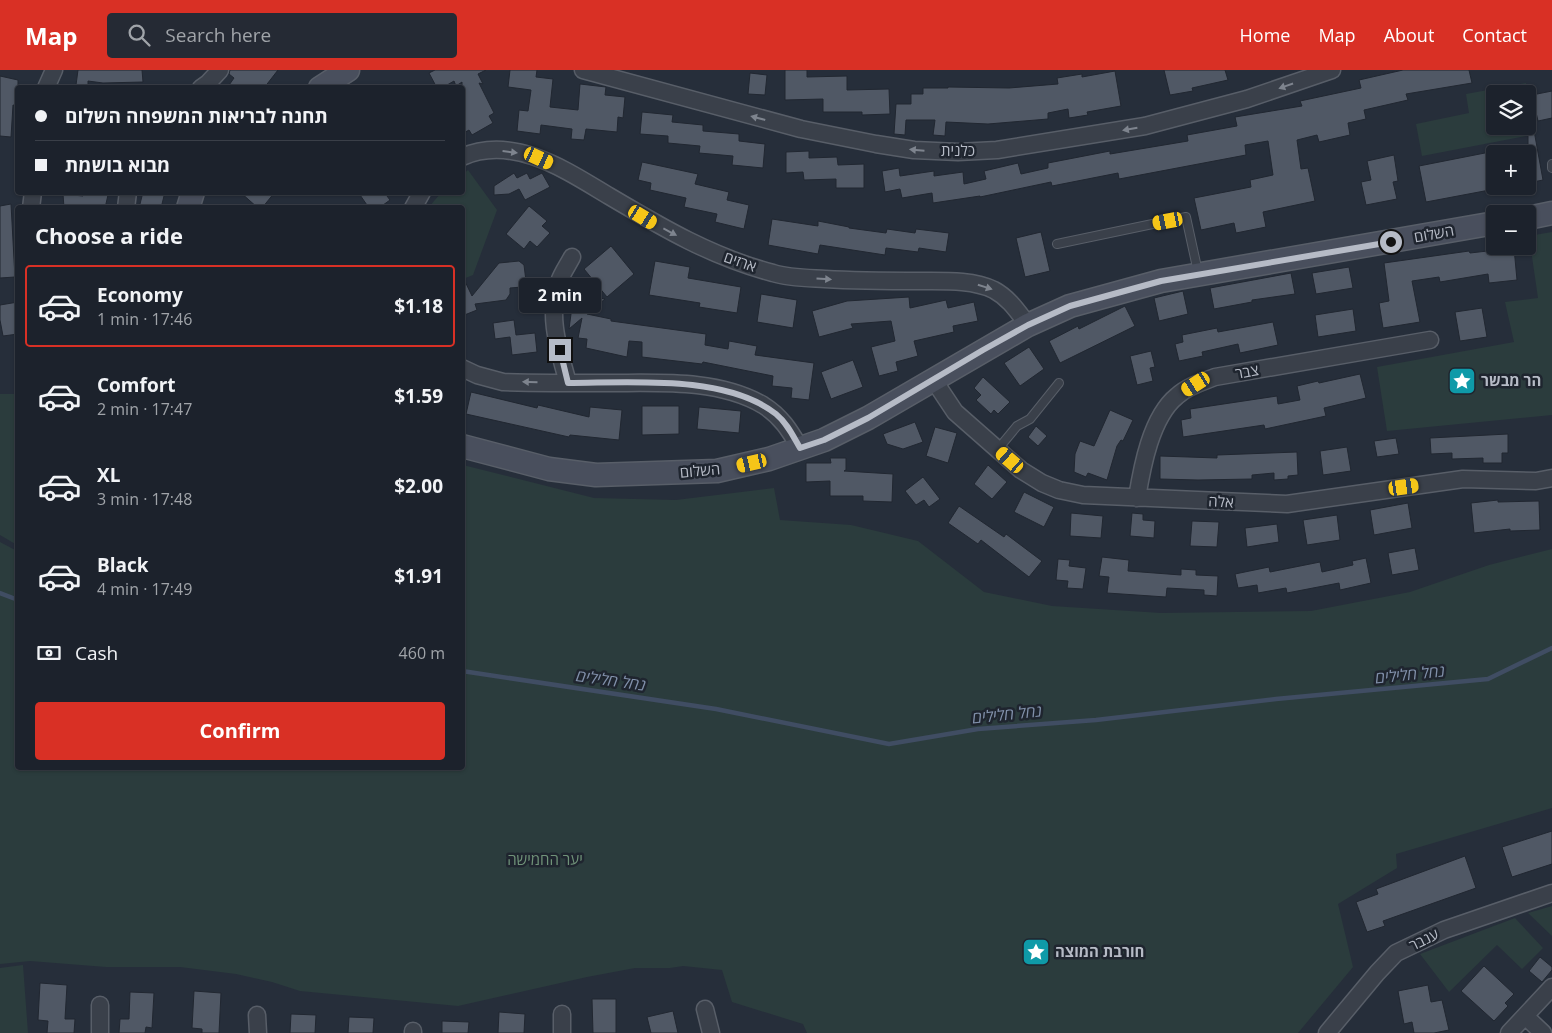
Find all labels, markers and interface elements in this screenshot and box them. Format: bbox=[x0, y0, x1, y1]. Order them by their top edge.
search box bbox=[107, 13, 457, 58]
text: Map bbox=[25, 19, 77, 52]
icon: search bbox=[125, 21, 153, 49]
text: Search here bbox=[165, 22, 271, 48]
text: Home bbox=[1240, 23, 1290, 47]
text: Map bbox=[1318, 23, 1356, 47]
text: About bbox=[1384, 23, 1434, 47]
text: Contact bbox=[1462, 23, 1527, 47]
one-way arrow bbox=[1279, 82, 1294, 90]
map controls bbox=[1486, 85, 1536, 255]
button: layers bbox=[1486, 85, 1536, 135]
text: תחנה לבריאות המשפחה השלום bbox=[65, 103, 328, 129]
one-way arrow bbox=[750, 113, 765, 121]
one-way arrow bbox=[1121, 125, 1137, 133]
street label: כלנית bbox=[941, 140, 975, 160]
car bbox=[522, 145, 555, 171]
one-way arrow bbox=[908, 145, 924, 153]
button: + bbox=[1486, 145, 1536, 195]
one-way arrow bbox=[502, 148, 518, 156]
text: מבוא בושמת bbox=[65, 152, 170, 178]
car bbox=[626, 203, 659, 231]
button: − bbox=[1486, 205, 1536, 255]
car bbox=[1151, 211, 1184, 231]
text: Choose a ride bbox=[35, 220, 183, 250]
street label: השלום bbox=[1412, 220, 1455, 246]
one-way arrow bbox=[662, 228, 677, 236]
route start bbox=[1380, 231, 1402, 253]
street label: ארזים bbox=[721, 246, 759, 276]
one-way arrow bbox=[816, 275, 832, 283]
callout: 2 min bbox=[519, 278, 601, 312]
text: Economy bbox=[97, 282, 183, 308]
icon: car bbox=[37, 284, 82, 329]
text: 2 min bbox=[538, 284, 582, 306]
one-way arrow bbox=[978, 284, 993, 292]
text: $1.18 bbox=[394, 293, 443, 319]
text: 1 min · 17:46 bbox=[97, 308, 192, 330]
route end bbox=[549, 339, 571, 361]
street label: צבר bbox=[1233, 359, 1260, 383]
place icon: הר מבשר bbox=[1447, 366, 1477, 396]
car bbox=[1179, 370, 1212, 398]
place label: הר מבשר bbox=[1481, 370, 1541, 390]
text: Comfort bbox=[97, 372, 176, 398]
icon: car bbox=[37, 374, 82, 419]
one-way arrow bbox=[522, 378, 538, 386]
text: $1.59 bbox=[394, 383, 443, 409]
text: 2 min · 17:47 bbox=[97, 398, 192, 420]
car bbox=[993, 444, 1026, 476]
car bbox=[735, 452, 768, 474]
street label: השלום bbox=[679, 458, 721, 482]
text: XL bbox=[97, 462, 120, 488]
icon: car bbox=[37, 464, 82, 509]
text: $2.00 bbox=[394, 473, 443, 499]
car bbox=[1388, 477, 1419, 497]
text: 3 min · 17:48 bbox=[97, 488, 192, 510]
street label: אלה bbox=[1208, 490, 1234, 512]
text: Black bbox=[97, 552, 149, 578]
icon: car bbox=[37, 554, 82, 599]
text: $1.91 bbox=[394, 563, 443, 589]
text: 4 min · 17:49 bbox=[97, 578, 192, 600]
icon: cash bbox=[35, 639, 63, 667]
text: Cash bbox=[75, 640, 118, 666]
text: 460 m bbox=[399, 642, 445, 664]
water label: נחל חלילים bbox=[1374, 659, 1446, 689]
water label: נחל חלילים bbox=[575, 664, 648, 696]
water label: נחל חלילים bbox=[971, 699, 1043, 729]
button: Confirm bbox=[35, 702, 445, 760]
park label: יער החמישה bbox=[507, 849, 583, 869]
street label: ענבר bbox=[1405, 923, 1442, 955]
place icon: חורבת המוצה bbox=[1021, 937, 1051, 967]
place label: חורבת המוצה bbox=[1055, 941, 1144, 961]

